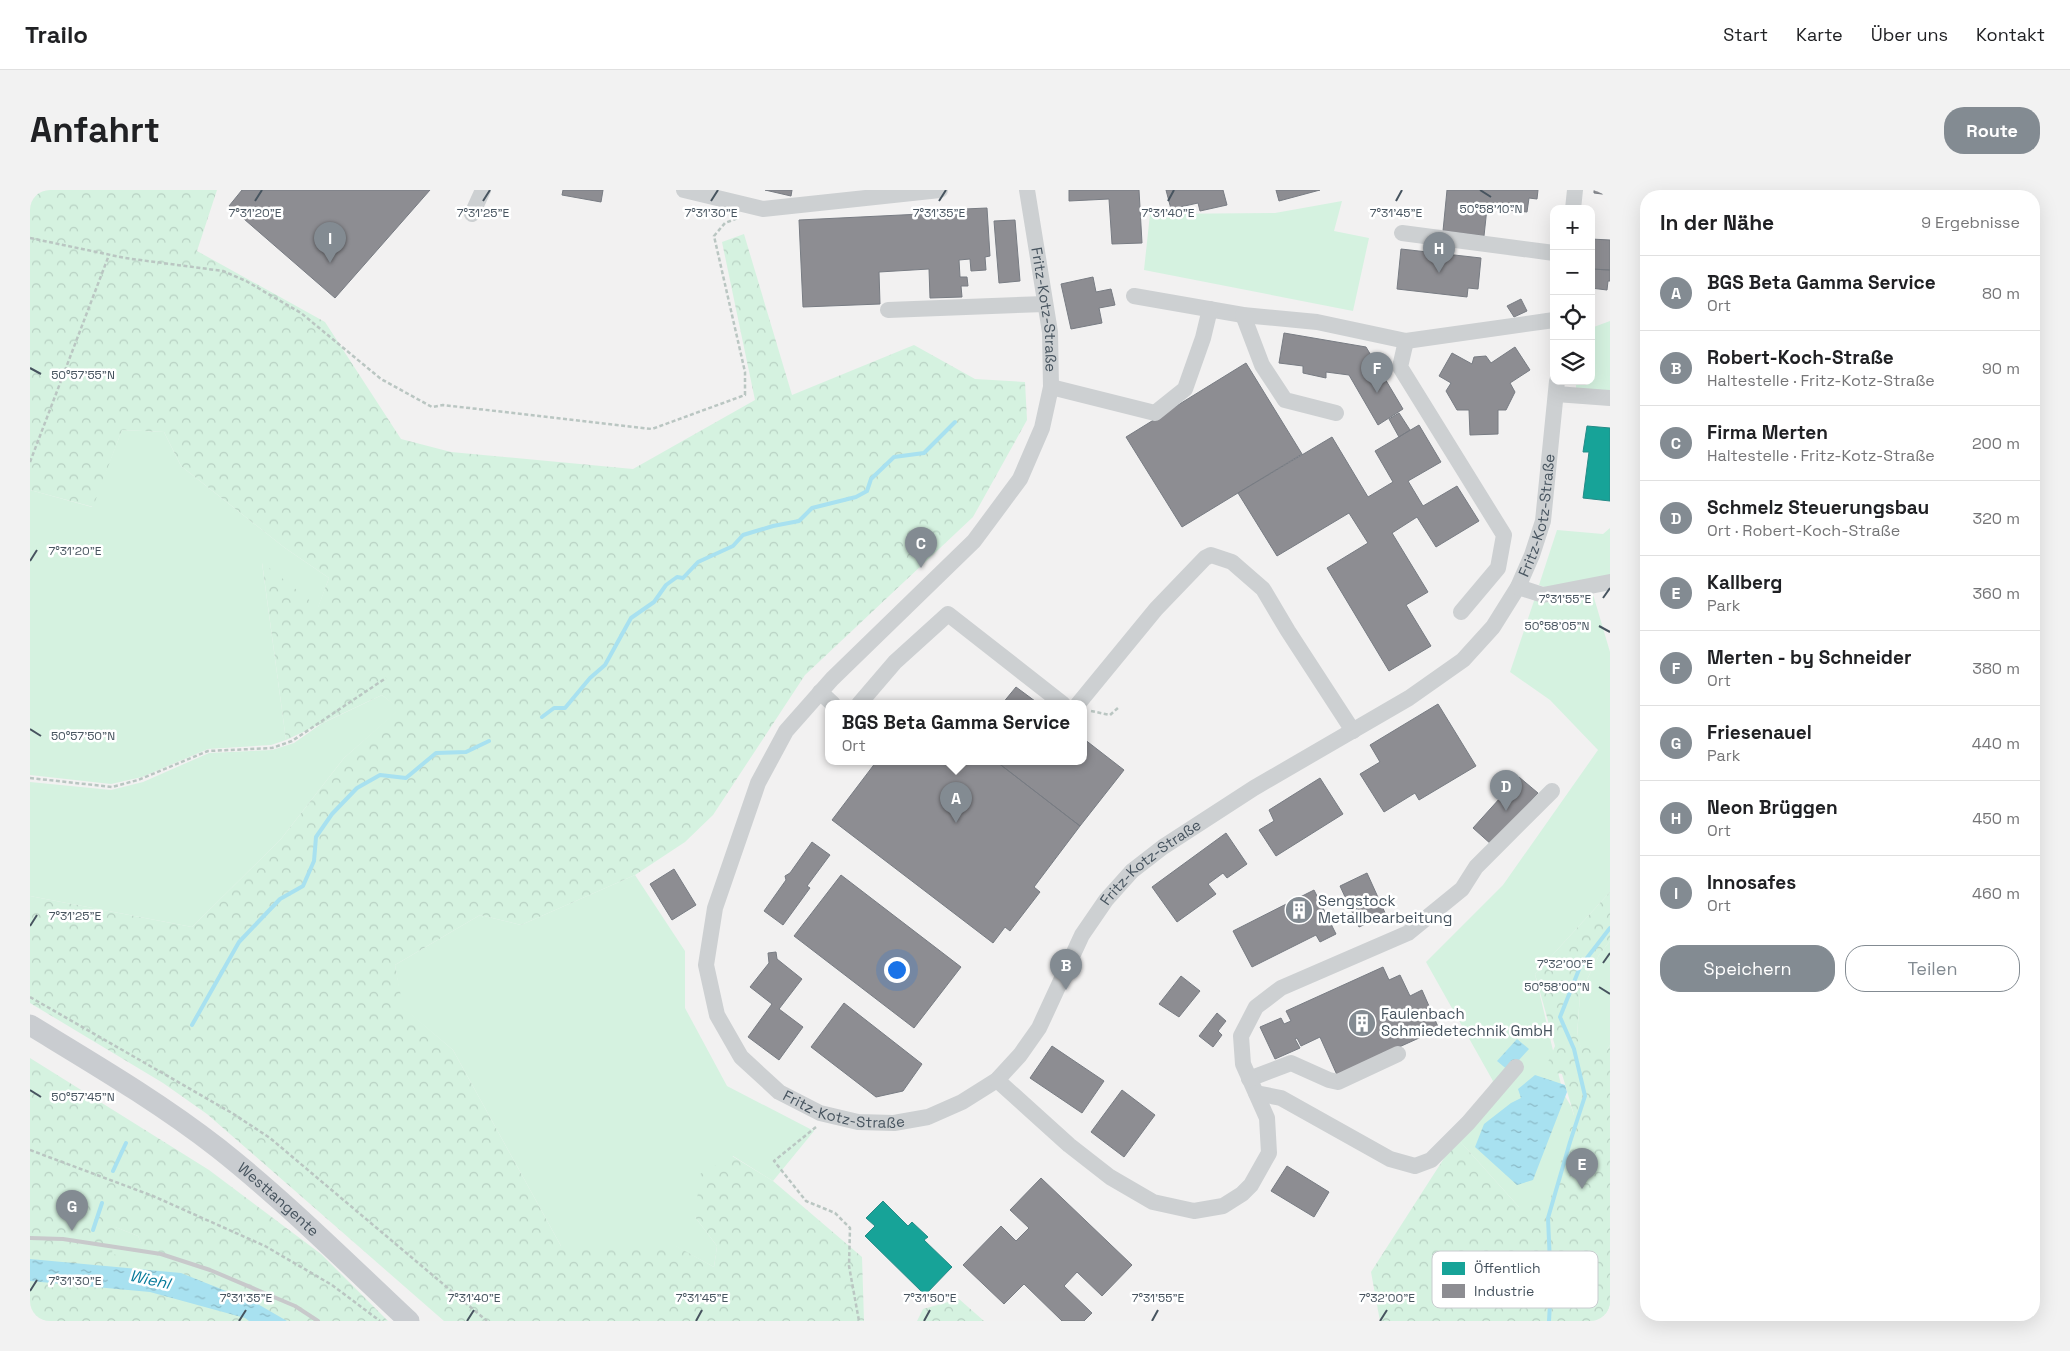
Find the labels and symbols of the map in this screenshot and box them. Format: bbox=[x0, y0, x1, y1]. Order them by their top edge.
text: 50°58'10"N bbox=[1460, 201, 1522, 217]
text: 7°31'20"E bbox=[228, 205, 282, 221]
text: 7°31'25"E bbox=[457, 205, 510, 221]
text: 7°31'30"E bbox=[684, 205, 738, 221]
text: 7°31'35"E bbox=[913, 205, 966, 221]
text: 7°31'40"E bbox=[1142, 205, 1195, 221]
text: 7°31'45"E bbox=[1370, 205, 1422, 221]
pin: I bbox=[314, 222, 346, 263]
pin: H bbox=[1423, 232, 1455, 273]
street label: Fritz-Kotz-Straße bbox=[1027, 246, 1061, 372]
pin: F bbox=[1361, 352, 1393, 393]
text: 50°57'55"N bbox=[51, 367, 115, 383]
street label: Fritz-Kotz-Straße bbox=[1514, 453, 1559, 580]
pin: C bbox=[905, 527, 937, 568]
text: 7°31'20"E bbox=[48, 543, 102, 559]
text: 7°31'55"E bbox=[1539, 591, 1592, 607]
text: 50°58'05"N bbox=[1524, 618, 1590, 634]
text: 50°57'50"N bbox=[51, 728, 115, 744]
pin: D bbox=[1490, 770, 1522, 811]
pin: A bbox=[940, 782, 972, 823]
street label: Fritz-Kotz-Straße bbox=[1095, 815, 1205, 909]
place label: Sengstock Metallbearbeitung bbox=[1318, 891, 1452, 927]
building icon: Sengstock Metallbearbeitung bbox=[1284, 895, 1314, 925]
text: 7°31'25"E bbox=[49, 908, 102, 924]
pin: B bbox=[1050, 949, 1082, 990]
text: 7°32'00"E bbox=[1537, 956, 1593, 972]
your location bbox=[884, 957, 910, 983]
text: 50°58'00"N bbox=[1524, 979, 1590, 995]
place label: Faulenbach Schmiedetechnik GmbH bbox=[1381, 1004, 1553, 1040]
building icon: Faulenbach Schmiedetechnik GmbH bbox=[1347, 1008, 1377, 1038]
street label: Fritz-Kotz-Straße bbox=[780, 1086, 906, 1132]
text: 50°57'45"N bbox=[51, 1089, 115, 1105]
pin: E bbox=[1566, 1148, 1598, 1189]
street label: Westtangente bbox=[234, 1158, 323, 1240]
pin: G bbox=[56, 1190, 88, 1231]
legend bbox=[1432, 1251, 1598, 1308]
text: Öffentlich bbox=[1474, 1259, 1541, 1277]
water label: Wiehl bbox=[128, 1265, 174, 1294]
text: 7°31'30"E bbox=[48, 1273, 102, 1289]
text: Industrie bbox=[1474, 1282, 1534, 1300]
text: 7°31'35"E bbox=[220, 1290, 273, 1306]
text: 7°31'40"E bbox=[448, 1290, 501, 1306]
text: 7°31'45"E bbox=[676, 1290, 728, 1306]
text: 7°31'50"E bbox=[903, 1290, 957, 1306]
text: 7°31'55"E bbox=[1132, 1290, 1185, 1306]
text: 7°32'00"E bbox=[1359, 1290, 1415, 1306]

